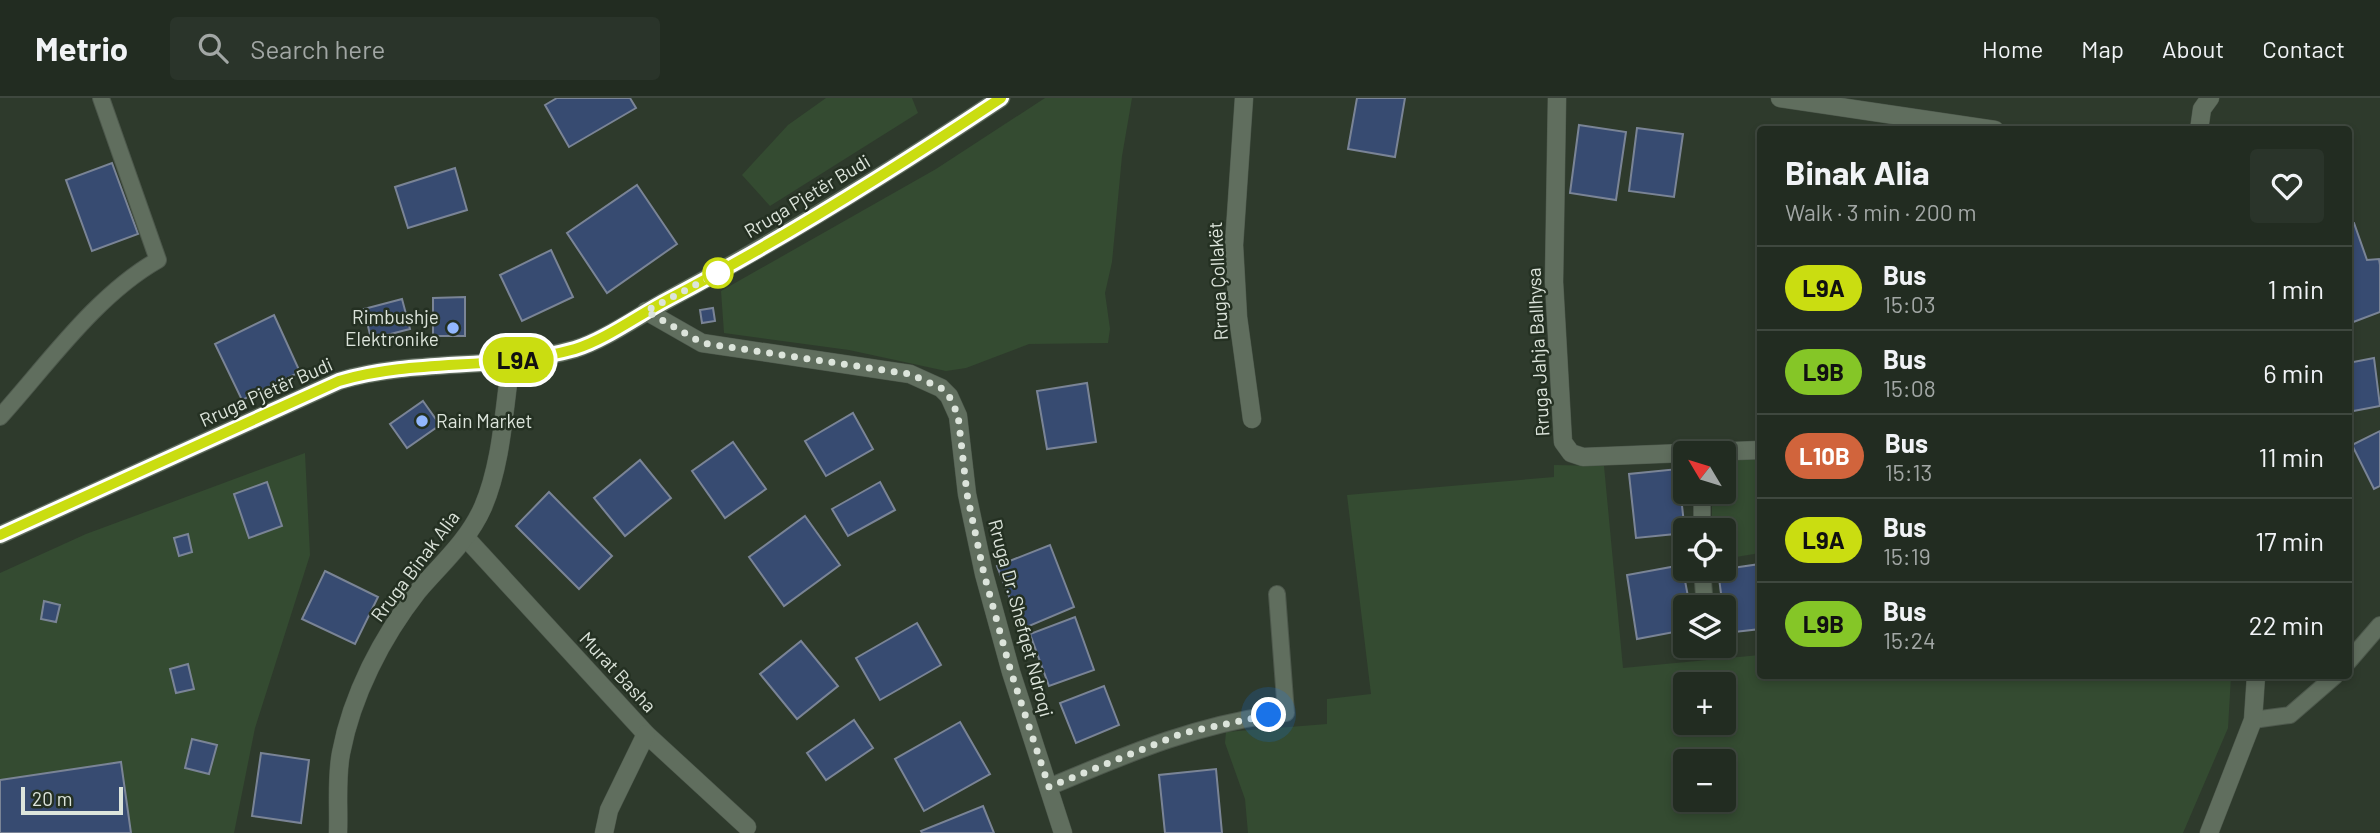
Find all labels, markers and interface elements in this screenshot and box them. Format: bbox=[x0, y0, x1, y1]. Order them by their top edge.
search box bbox=[170, 17, 660, 80]
text: Metrio bbox=[35, 28, 128, 68]
icon: search bbox=[194, 29, 232, 67]
text: Search here bbox=[250, 33, 385, 64]
text: Home bbox=[1982, 34, 2043, 63]
text: Map bbox=[2081, 34, 2124, 63]
text: About bbox=[2162, 34, 2224, 63]
text: Contact bbox=[2262, 34, 2345, 63]
street label: Rruga Pjetër Budi bbox=[740, 149, 874, 242]
button: heart bbox=[2250, 149, 2324, 223]
text: Binak Alia bbox=[1785, 152, 1930, 192]
text: Walk · 3 min · 200 m bbox=[1785, 198, 1976, 226]
street label: Rruga Çollakët bbox=[1203, 221, 1232, 341]
unlabelled marker bbox=[703, 258, 733, 288]
text: Bus bbox=[1883, 259, 1926, 290]
street label: Rruga Jahja Ballhysa bbox=[1522, 267, 1553, 437]
text: L9A bbox=[1802, 273, 1845, 302]
text: 1 min bbox=[2268, 273, 2324, 304]
text: 15:03 bbox=[1883, 290, 1936, 318]
place label: Rimbushje Elektronike bbox=[345, 305, 439, 350]
marker: Rimbushje Elektronike bbox=[445, 320, 461, 336]
line badge: L9A bbox=[478, 337, 558, 383]
text: Bus bbox=[1883, 343, 1926, 374]
text: L9A bbox=[497, 345, 539, 374]
street label: Rruga Pjetër Budi bbox=[196, 352, 336, 431]
text: L9B bbox=[1803, 357, 1844, 386]
text: 6 min bbox=[2263, 357, 2324, 388]
text: 15:08 bbox=[1883, 374, 1936, 402]
place label: Rain Market bbox=[436, 409, 533, 432]
marker: Rain Market bbox=[414, 413, 430, 429]
text: Bus bbox=[1885, 427, 1928, 458]
north arrow bbox=[1673, 441, 1736, 504]
map controls bbox=[1673, 441, 1736, 812]
text: L10B bbox=[1799, 441, 1850, 470]
text: 11 min bbox=[2258, 441, 2324, 472]
text: 15:13 bbox=[1885, 458, 1932, 486]
street label: Rruga Binak Alia bbox=[365, 506, 464, 626]
text: Bus bbox=[1883, 511, 1926, 542]
street label: Rruga Dr. Shefqet Ndroqi bbox=[984, 517, 1059, 719]
button: locate bbox=[1673, 518, 1736, 581]
text: L9A bbox=[1802, 525, 1845, 554]
text: 17 min bbox=[2255, 525, 2324, 556]
text: 15:19 bbox=[1883, 542, 1931, 570]
button: layers bbox=[1673, 595, 1736, 658]
text: Bus bbox=[1883, 595, 1926, 626]
text: L9B bbox=[1803, 609, 1844, 638]
text: 22 min bbox=[2249, 609, 2324, 640]
text: 15:24 bbox=[1883, 626, 1936, 654]
street label: Murat Basha bbox=[575, 627, 661, 717]
button: + bbox=[1673, 672, 1736, 735]
your location bbox=[1251, 697, 1286, 732]
button: − bbox=[1673, 749, 1736, 812]
scale bar bbox=[21, 784, 122, 816]
text: 20 m bbox=[32, 787, 72, 810]

